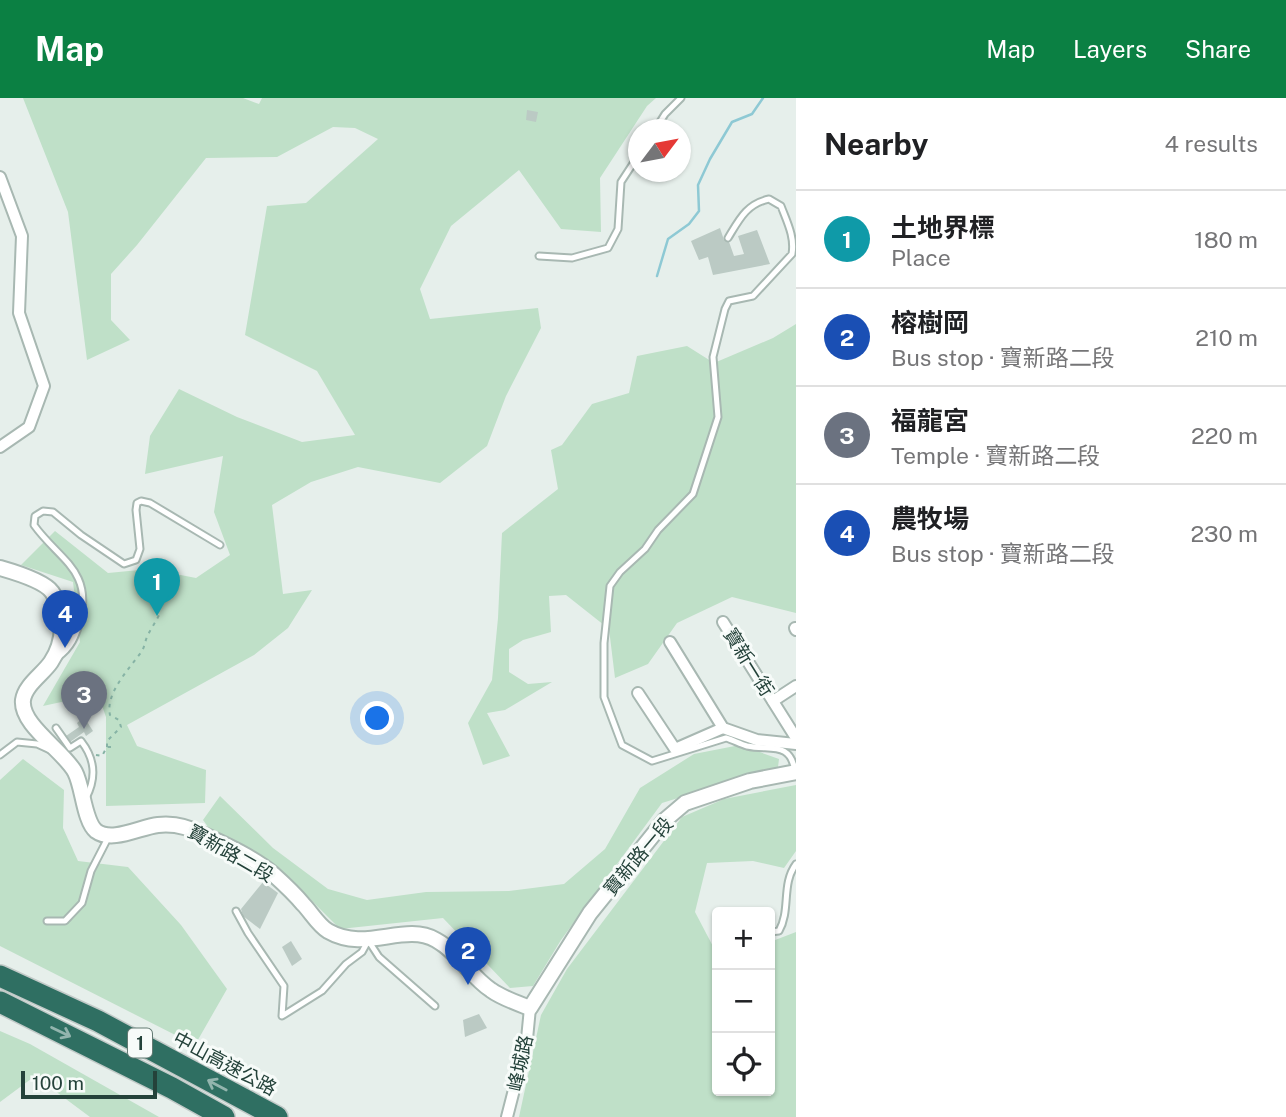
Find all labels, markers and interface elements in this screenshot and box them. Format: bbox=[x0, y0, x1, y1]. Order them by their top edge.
text: Map bbox=[35, 30, 104, 68]
text: Map bbox=[986, 35, 1035, 63]
text: Layers bbox=[1073, 35, 1147, 63]
text: Share bbox=[1185, 35, 1251, 63]
north arrow bbox=[628, 119, 691, 182]
text: Nearby bbox=[824, 126, 928, 162]
text: 4 results bbox=[1164, 130, 1258, 157]
text: 土地界標 bbox=[891, 212, 995, 243]
text: 1 bbox=[842, 226, 852, 253]
text: 180 m bbox=[1194, 226, 1258, 253]
text: Place bbox=[891, 244, 951, 271]
text: 榕樹岡 bbox=[891, 307, 969, 338]
text: 2 bbox=[840, 324, 854, 351]
text: 210 m bbox=[1195, 324, 1258, 351]
text: Bus stop · 寶新路二段 bbox=[891, 344, 1115, 371]
text: 福龍宮 bbox=[891, 405, 969, 436]
text: 3 bbox=[839, 422, 855, 449]
text: 220 m bbox=[1191, 422, 1258, 449]
text: Temple · 寶新路二段 bbox=[891, 442, 1100, 469]
text: 農牧場 bbox=[891, 503, 969, 534]
text: 4 bbox=[839, 520, 855, 547]
text: 230 m bbox=[1190, 520, 1258, 547]
text: Bus stop · 寶新路二段 bbox=[891, 540, 1115, 567]
pin: 1 bbox=[134, 558, 180, 616]
pin: 4 bbox=[42, 590, 88, 648]
street label: 寶新一街 bbox=[720, 624, 778, 700]
pin: 3 bbox=[61, 671, 107, 729]
your location bbox=[360, 701, 394, 735]
street label: 寶新路一段 bbox=[599, 813, 677, 899]
street label: 寶新路二段 bbox=[184, 820, 278, 886]
map controls bbox=[712, 907, 775, 1096]
button: + bbox=[712, 907, 775, 970]
pin: 2 bbox=[445, 927, 491, 985]
button: − bbox=[712, 970, 775, 1033]
one-way arrow bbox=[50, 1026, 71, 1039]
street label: 中山高速公路 bbox=[170, 1027, 280, 1099]
road number: 1 bbox=[128, 1028, 152, 1058]
street label: 峰城路 bbox=[503, 1033, 537, 1093]
button: locate bbox=[712, 1033, 775, 1096]
scale bar bbox=[21, 1068, 158, 1100]
text: 100 m bbox=[32, 1072, 84, 1094]
one-way arrow bbox=[207, 1078, 227, 1092]

